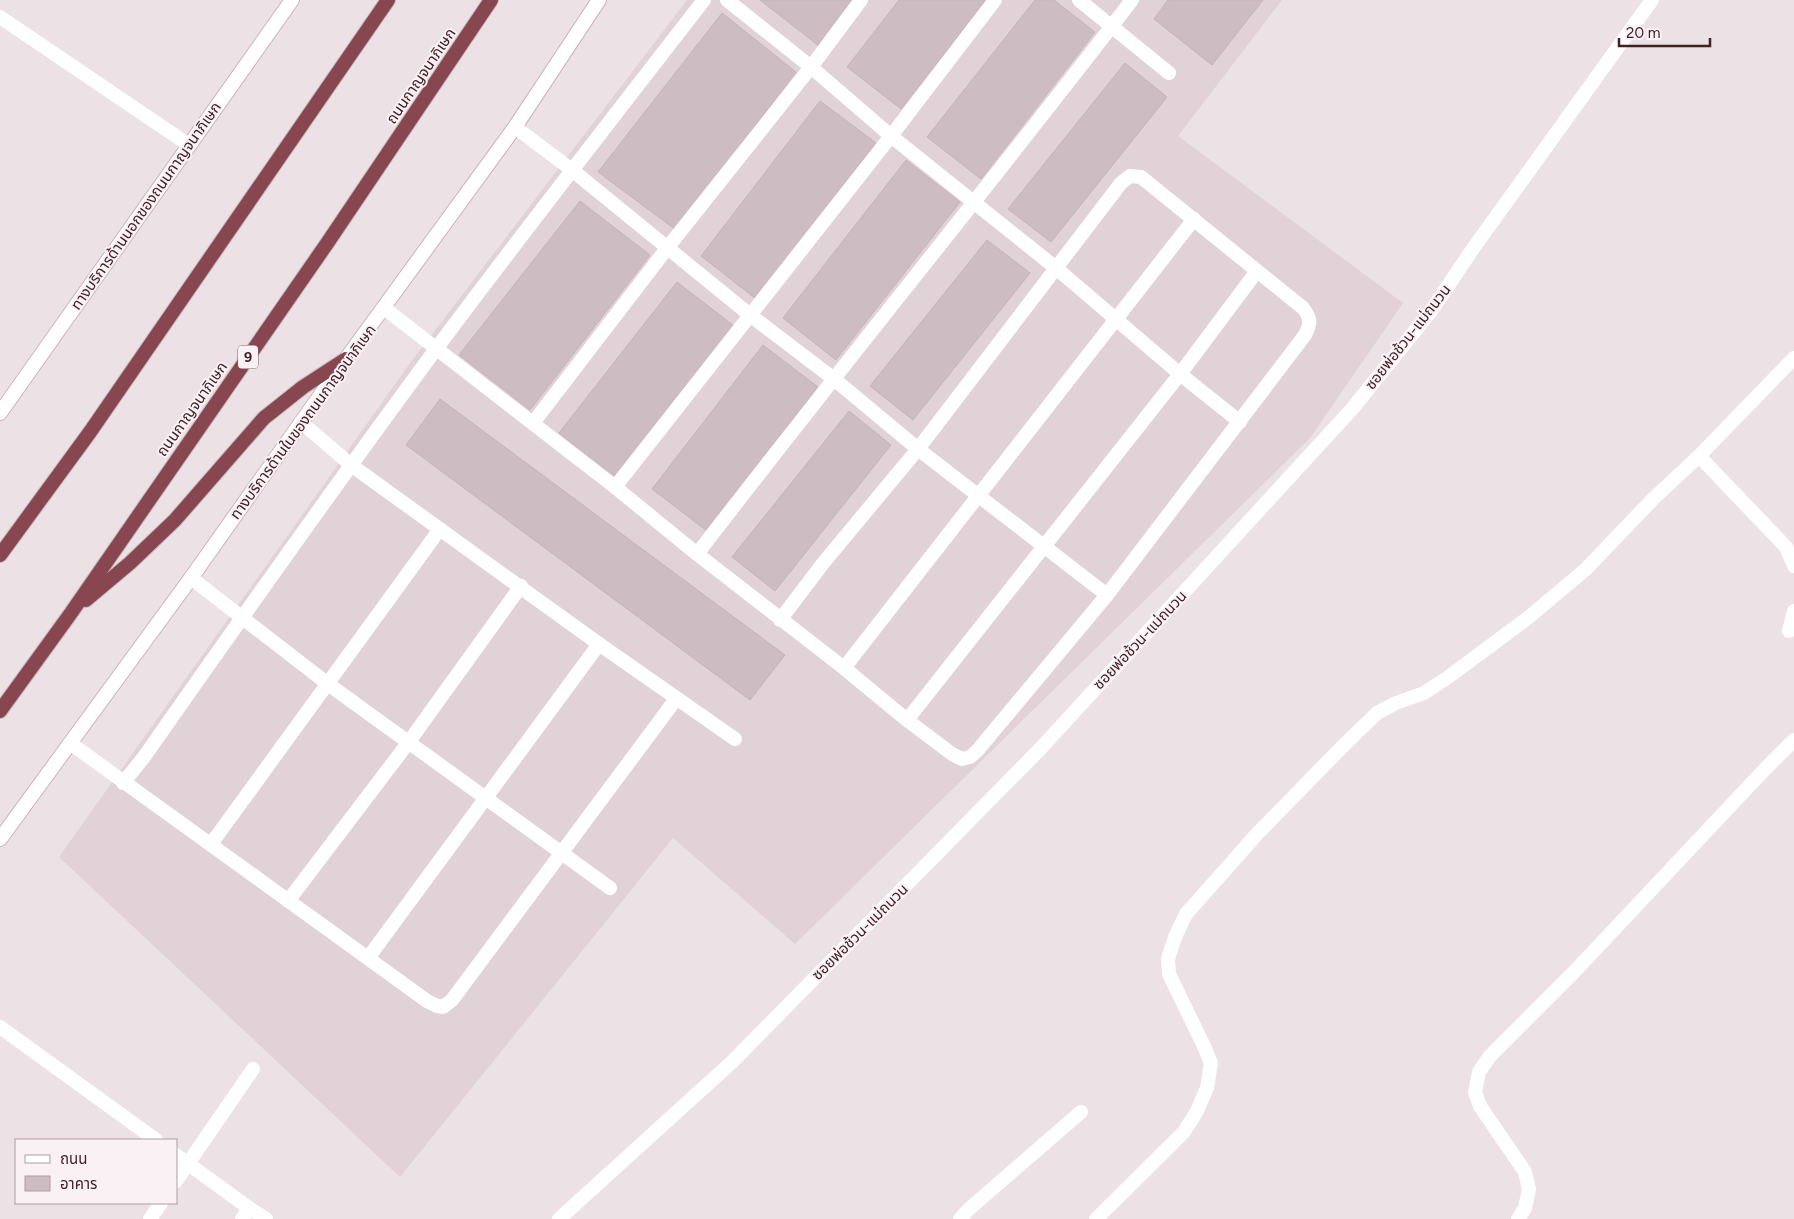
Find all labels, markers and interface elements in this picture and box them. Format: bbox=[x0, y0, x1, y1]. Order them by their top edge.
scale bar bbox=[1619, 15, 1710, 47]
text: 20 m bbox=[1626, 24, 1660, 42]
street label: ถนนกาญจนาภิเษก bbox=[382, 25, 460, 127]
street label: ทางบริการด้านนอกของถนนกาญจนาภิเษก bbox=[67, 99, 225, 313]
street label: ซอยพ่อช้วน-แม่ถนวน bbox=[1361, 281, 1455, 393]
street label: ทางบริการด้านในของถนนกาญจนาภิเษก bbox=[226, 321, 380, 523]
road number: 9 bbox=[238, 346, 258, 368]
street label: ถนนกาญจนาภิเษก bbox=[153, 358, 231, 460]
street label: ซอยพ่อช้วน-แม่ถนวน bbox=[1090, 587, 1190, 693]
street label: ซอยพ่อช้วน-แม่ถนวน bbox=[808, 880, 912, 984]
legend bbox=[15, 1139, 178, 1204]
text: ถนน bbox=[60, 1150, 87, 1168]
text: อาคาร bbox=[60, 1175, 97, 1193]

